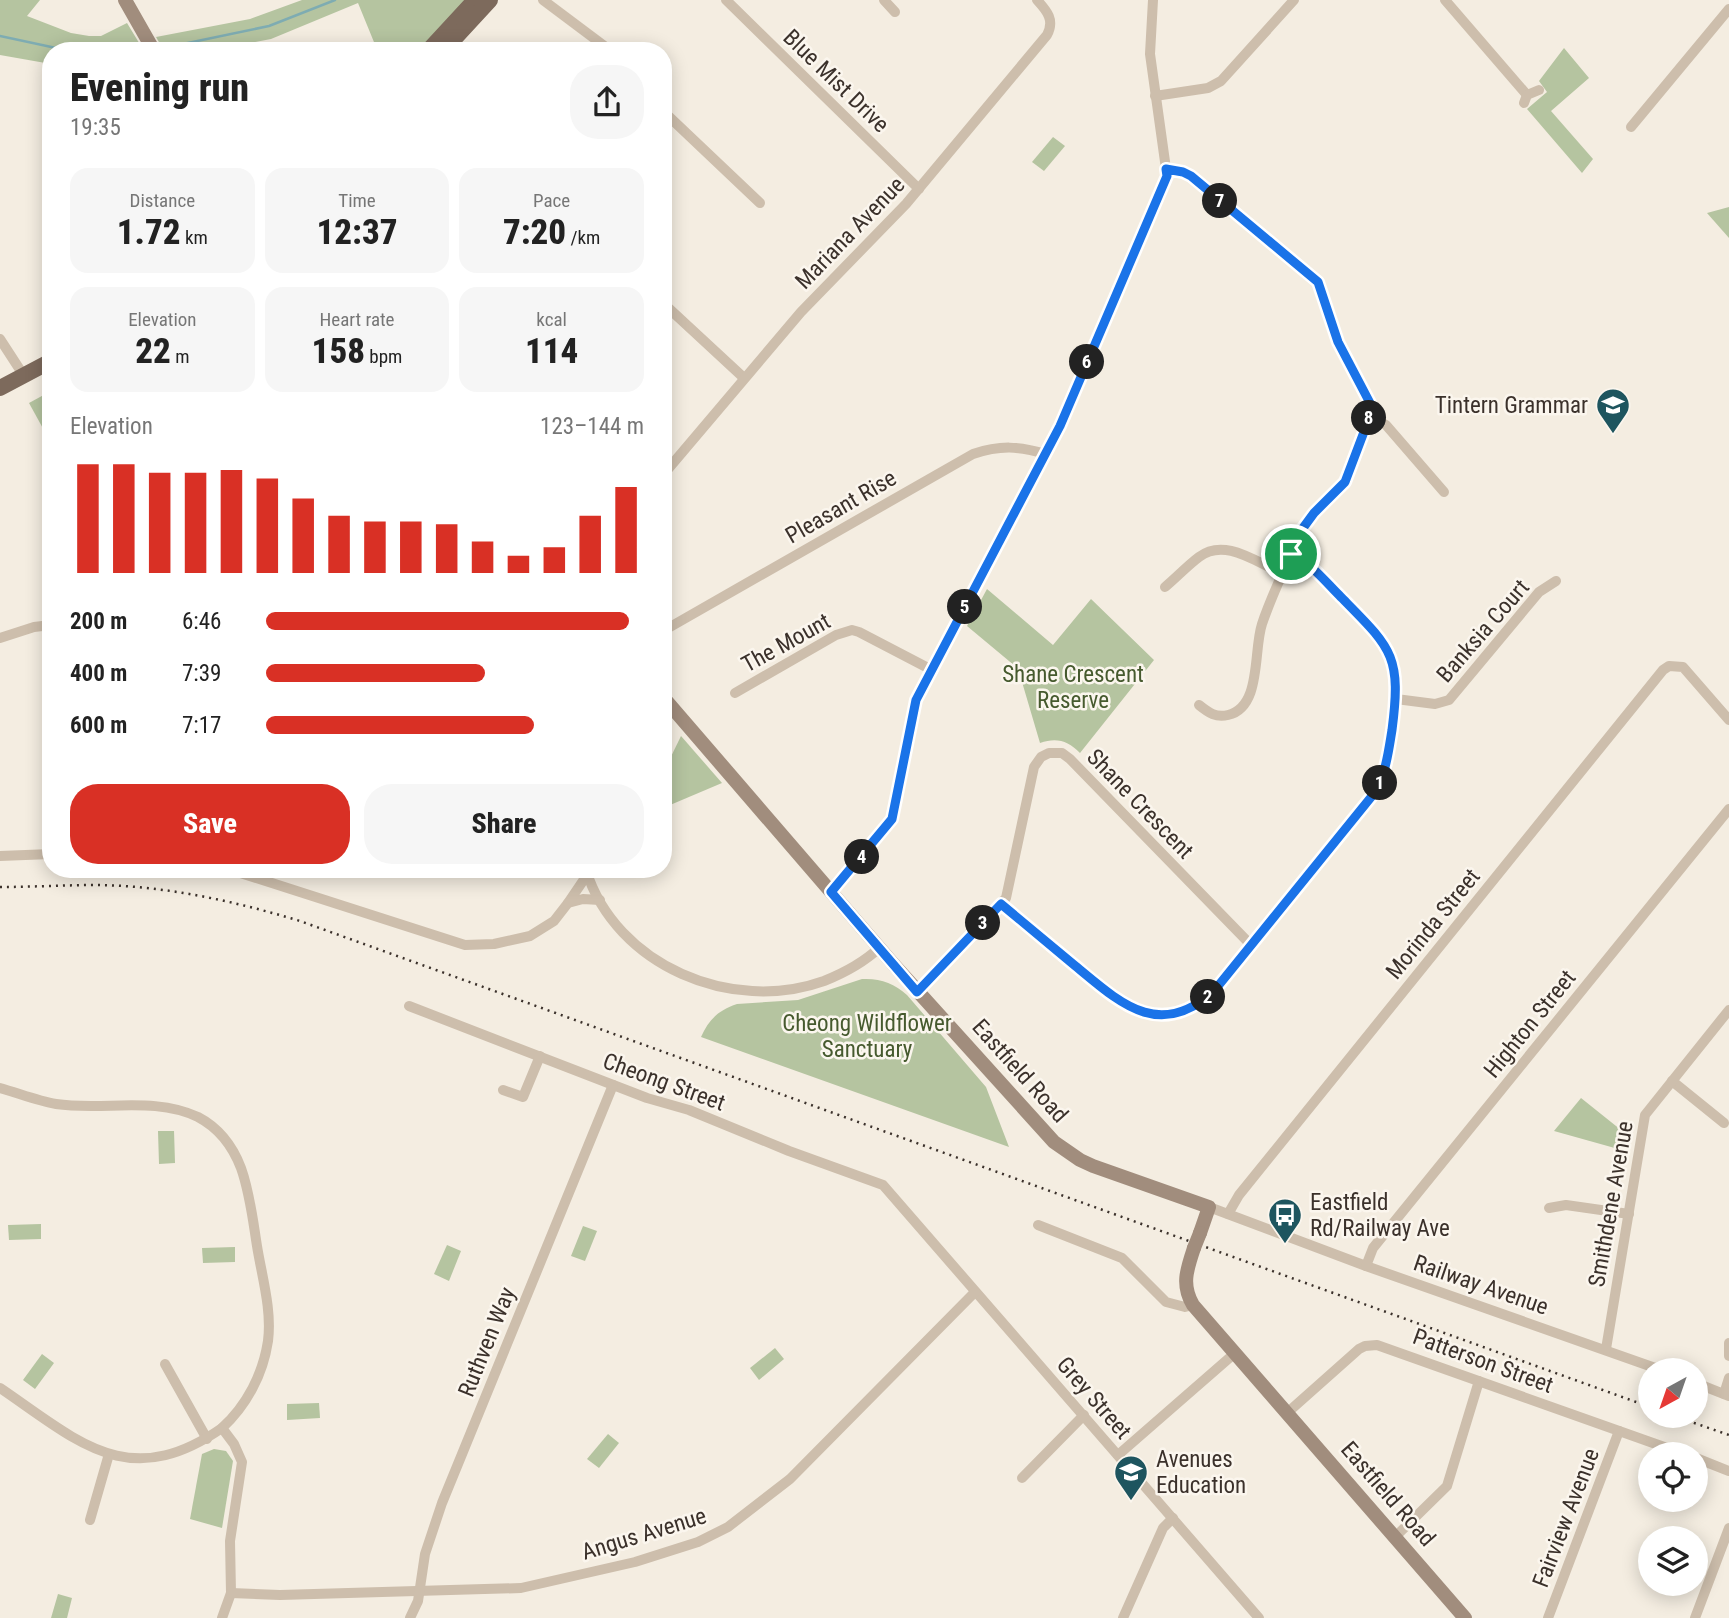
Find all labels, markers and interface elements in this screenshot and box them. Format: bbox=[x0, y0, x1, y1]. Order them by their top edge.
street label: Blue Mist Drive bbox=[778, 24, 894, 138]
button: share bbox=[570, 65, 644, 139]
text: Evening run bbox=[70, 66, 249, 110]
text: 19:35 bbox=[70, 114, 121, 141]
street label: Mariana Avenue bbox=[790, 171, 910, 295]
pin: 7 bbox=[1202, 184, 1238, 218]
text: Distance bbox=[130, 189, 195, 212]
text: Time bbox=[338, 189, 376, 212]
text: Pace bbox=[533, 189, 570, 212]
text: 7 bbox=[1215, 189, 1224, 212]
text: 1.72 bbox=[117, 212, 181, 253]
text: 12:37 bbox=[316, 212, 398, 253]
text: 7:20 bbox=[503, 212, 566, 253]
text: km bbox=[181, 226, 208, 249]
text: /km bbox=[566, 226, 600, 249]
text: Elevation bbox=[128, 308, 197, 331]
text: Heart rate bbox=[319, 308, 395, 331]
text: kcal bbox=[536, 308, 567, 331]
text: 22 bbox=[135, 331, 171, 372]
text: 158 bbox=[312, 331, 365, 372]
text: 114 bbox=[525, 331, 578, 372]
pin: 6 bbox=[1070, 344, 1104, 380]
text: m bbox=[171, 345, 189, 368]
text: bpm bbox=[365, 345, 402, 368]
text: 6 bbox=[1082, 350, 1091, 373]
school or university icon: Tintern Grammar bbox=[1594, 386, 1632, 435]
place label: Tintern Grammar bbox=[1435, 392, 1588, 419]
pin: 8 bbox=[1352, 400, 1386, 436]
text: 8 bbox=[1364, 406, 1373, 429]
text: Elevation bbox=[70, 413, 153, 440]
text: 123–144 m bbox=[540, 413, 644, 440]
street label: Pleasant Rise bbox=[781, 464, 901, 550]
pin bbox=[1261, 524, 1321, 584]
icon: arrive bbox=[1272, 535, 1310, 573]
street label: Banksia Court bbox=[1431, 574, 1535, 688]
pin: 5 bbox=[948, 590, 982, 624]
text: 5 bbox=[960, 595, 969, 618]
text: 200 m bbox=[70, 608, 127, 635]
text: 6:46 bbox=[182, 608, 221, 635]
street label: The Mount bbox=[737, 608, 835, 678]
text: 400 m bbox=[70, 660, 127, 687]
text: 7:39 bbox=[182, 660, 221, 687]
park label: Shane Crescent Reserve bbox=[1002, 661, 1144, 714]
text: 600 m bbox=[70, 712, 127, 739]
text: 7:17 bbox=[182, 712, 221, 739]
street label: Shane Crescent bbox=[1081, 744, 1199, 864]
pin: 1 bbox=[1362, 766, 1398, 800]
text: 1 bbox=[1375, 771, 1384, 794]
button: Save bbox=[70, 784, 350, 864]
button: Share bbox=[364, 784, 644, 864]
pin: 4 bbox=[844, 840, 880, 874]
text: 4 bbox=[857, 845, 866, 868]
street label: Morinda Street bbox=[1380, 863, 1486, 985]
pin: 3 bbox=[965, 906, 1000, 940]
text: 3 bbox=[978, 911, 987, 934]
street label: Highton Street bbox=[1478, 965, 1582, 1083]
pin: 2 bbox=[1190, 979, 1226, 1014]
text: 2 bbox=[1203, 985, 1212, 1008]
park label: Cheong Wildflower Sanctuary bbox=[782, 1010, 952, 1063]
street label: Eastfield Road bbox=[966, 1014, 1074, 1128]
street label: Cheong Street bbox=[599, 1047, 729, 1117]
street label: Smithdene Avenue bbox=[1583, 1119, 1639, 1289]
place label: Eastfield Rd/Railway Ave bbox=[1310, 1189, 1450, 1242]
bus stop icon: Eastfield Rd/Railway Ave bbox=[1266, 1196, 1304, 1245]
street label: Railway Avenue bbox=[1410, 1249, 1552, 1321]
street label: Ruthven Way bbox=[453, 1283, 521, 1401]
street label: Patterson Street bbox=[1409, 1323, 1557, 1399]
street label: Grey Street bbox=[1051, 1351, 1137, 1445]
north arrow bbox=[1638, 1358, 1708, 1428]
map controls bbox=[1638, 1358, 1708, 1596]
street label: Eastfield Road bbox=[1335, 1436, 1441, 1552]
button: locate bbox=[1638, 1442, 1708, 1512]
street label: Fairview Avenue bbox=[1527, 1445, 1605, 1591]
place label: Avenues Education bbox=[1156, 1446, 1246, 1499]
school or university icon: Avenues Education bbox=[1112, 1453, 1150, 1502]
street label: Angus Avenue bbox=[578, 1502, 710, 1566]
button: layers bbox=[1638, 1526, 1708, 1596]

